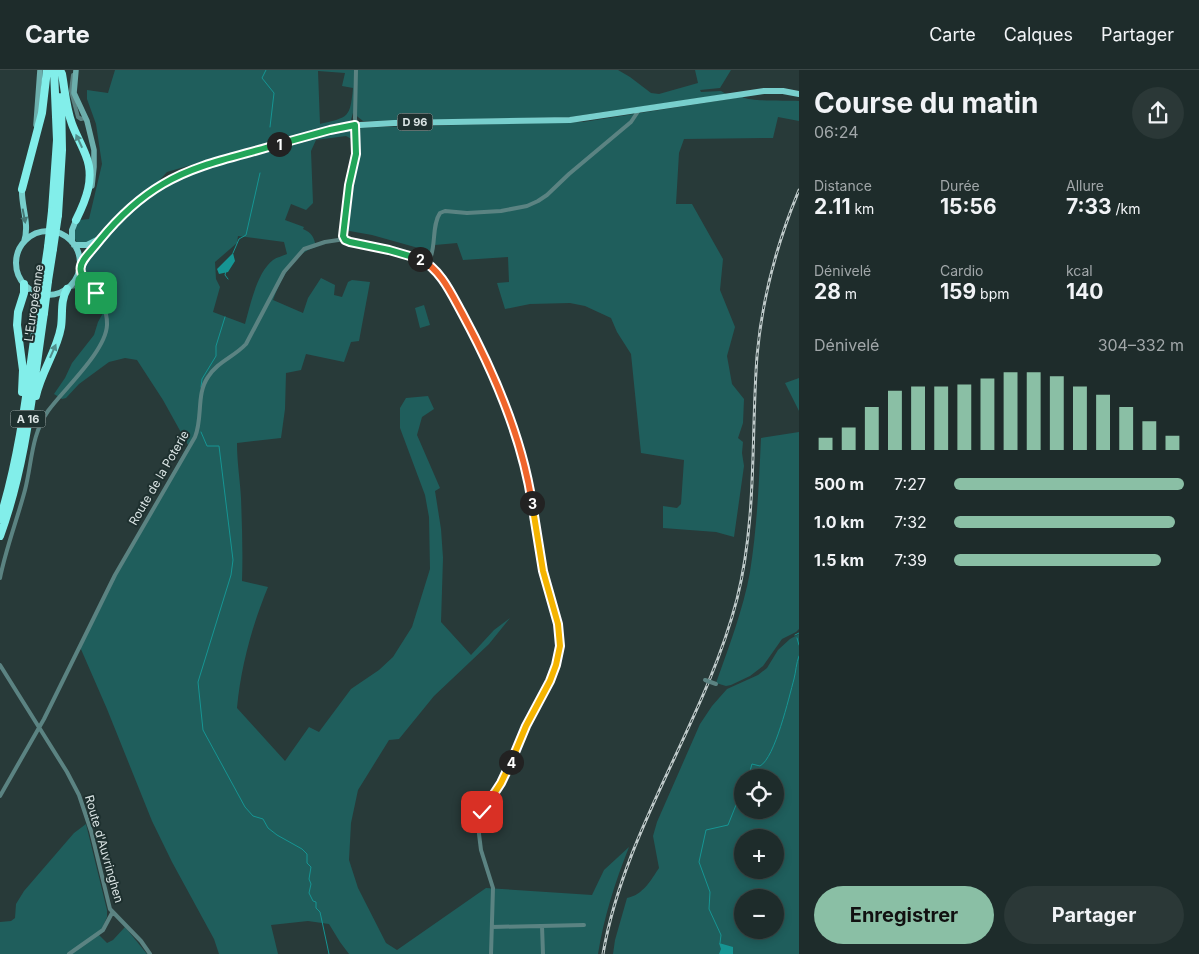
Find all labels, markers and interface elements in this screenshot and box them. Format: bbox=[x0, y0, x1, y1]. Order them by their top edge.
text: Carte bbox=[25, 20, 90, 49]
text: Carte bbox=[929, 24, 976, 45]
text: Calques bbox=[1004, 24, 1073, 45]
text: Partager bbox=[1101, 24, 1174, 45]
text: Course du matin bbox=[814, 86, 1039, 120]
button: share bbox=[1132, 87, 1184, 139]
road number: D 96 bbox=[398, 114, 432, 131]
text: 06:24 bbox=[814, 122, 858, 142]
pin: 1 bbox=[266, 132, 292, 156]
one-way arrow bbox=[75, 134, 83, 148]
text: 1 bbox=[276, 136, 283, 153]
text: Distance bbox=[814, 177, 872, 194]
text: Durée bbox=[940, 177, 980, 194]
text: Allure bbox=[1066, 177, 1104, 194]
text: 2.11 bbox=[814, 194, 850, 219]
text: 15:56 bbox=[940, 194, 997, 219]
text: 7:33 bbox=[1066, 194, 1112, 219]
text: km bbox=[850, 200, 874, 217]
text: /km bbox=[1112, 200, 1141, 217]
one-way arrow bbox=[21, 208, 29, 224]
pin: 2 bbox=[408, 246, 432, 272]
text: 2 bbox=[416, 251, 425, 268]
text: Dénivelé bbox=[814, 262, 871, 279]
text: Cardio bbox=[940, 262, 983, 279]
text: kcal bbox=[1066, 262, 1093, 279]
street label: L'Européenne bbox=[21, 263, 46, 342]
pin bbox=[75, 272, 117, 314]
icon: arrive bbox=[82, 279, 110, 307]
text: 28 bbox=[814, 279, 841, 304]
text: 159 bbox=[940, 279, 976, 304]
text: 140 bbox=[1066, 279, 1103, 304]
text: m bbox=[841, 285, 857, 302]
text: bpm bbox=[976, 285, 1009, 302]
text: Dénivelé bbox=[814, 335, 879, 355]
text: 304–332 m bbox=[1098, 335, 1184, 355]
one-way arrow bbox=[49, 344, 57, 358]
road number: A 16 bbox=[10, 410, 46, 428]
street label: Route de la Poterie bbox=[125, 428, 192, 528]
text: 500 m bbox=[814, 474, 864, 494]
text: 7:27 bbox=[894, 474, 926, 494]
pin: 3 bbox=[520, 490, 544, 516]
text: 3 bbox=[528, 495, 537, 512]
text: 1.0 km bbox=[814, 512, 864, 532]
text: 7:32 bbox=[894, 512, 927, 532]
text: 1.5 km bbox=[814, 550, 864, 570]
text: 7:39 bbox=[894, 550, 927, 570]
pin: 4 bbox=[498, 750, 524, 774]
text: 4 bbox=[507, 754, 516, 771]
map controls bbox=[734, 769, 784, 939]
button: locate bbox=[734, 769, 784, 819]
pin bbox=[461, 791, 503, 833]
street label: Route d'Auvringhen bbox=[82, 793, 127, 904]
icon: check bbox=[468, 798, 496, 826]
button: + bbox=[734, 829, 784, 879]
button: Enregistrer bbox=[814, 886, 994, 944]
button: Partager bbox=[1004, 886, 1184, 944]
button: − bbox=[734, 889, 784, 939]

